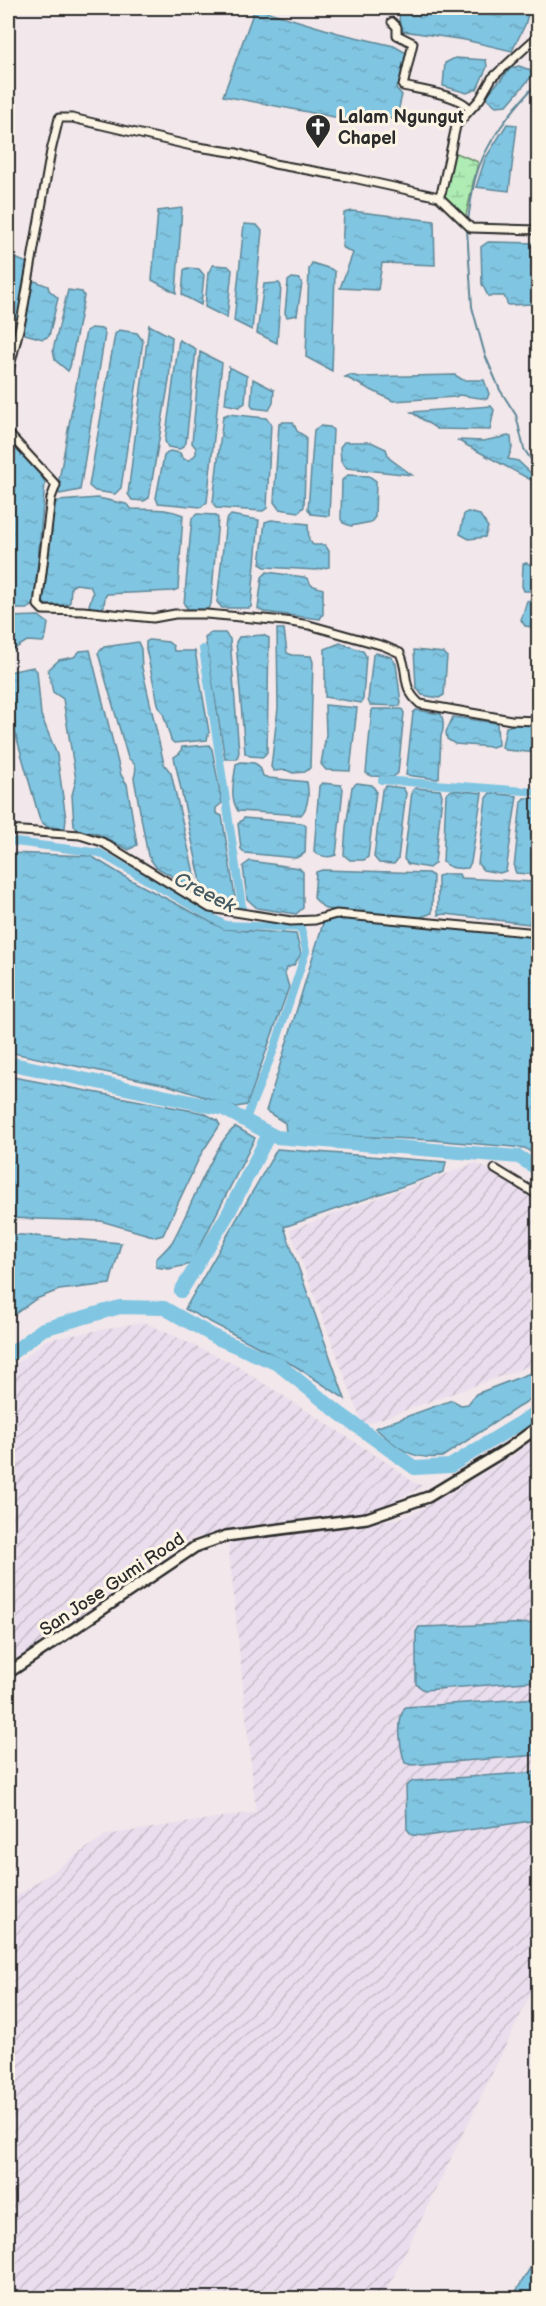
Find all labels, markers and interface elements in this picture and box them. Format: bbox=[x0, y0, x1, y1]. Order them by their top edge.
place label: Lalam Ngungut Chapel bbox=[338, 107, 464, 149]
church icon: Lalam Ngungut Chapel bbox=[303, 112, 333, 150]
water label: Creeek bbox=[170, 867, 240, 919]
street label: San Jose Gumi Road bbox=[36, 1528, 189, 1641]

